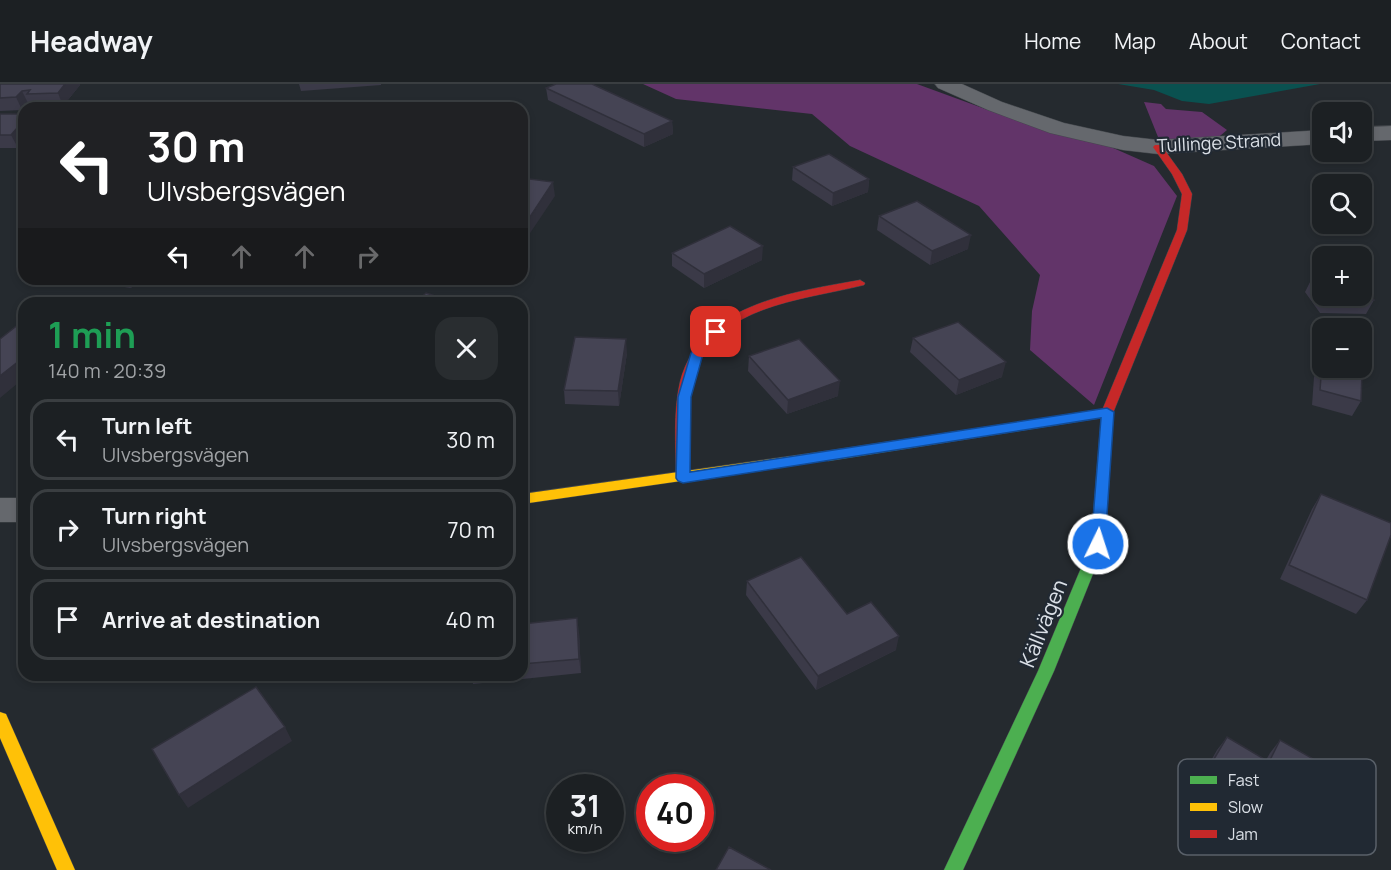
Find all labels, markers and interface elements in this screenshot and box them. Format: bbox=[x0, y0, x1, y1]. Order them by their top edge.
text: Headway bbox=[30, 22, 153, 60]
text: Home bbox=[1024, 27, 1081, 55]
text: Map bbox=[1114, 27, 1156, 55]
text: About bbox=[1189, 27, 1248, 55]
text: Contact bbox=[1281, 27, 1361, 55]
map controls bbox=[1312, 102, 1372, 378]
button: sound bbox=[1312, 102, 1372, 162]
text: 30 m bbox=[147, 117, 245, 175]
icon: left bbox=[48, 126, 126, 204]
street label: Tullinge Strand bbox=[1156, 127, 1282, 157]
text: Ulvsbergsvägen bbox=[147, 172, 346, 209]
button: search bbox=[1312, 174, 1372, 234]
icon: left bbox=[162, 240, 195, 273]
icon: ahead bbox=[225, 240, 258, 273]
icon: ahead bbox=[288, 240, 321, 273]
icon: right bbox=[351, 240, 384, 273]
button: + bbox=[1312, 246, 1372, 306]
pin bbox=[690, 306, 741, 357]
text: 1 min bbox=[48, 310, 136, 359]
icon: arrive bbox=[699, 315, 732, 348]
button: close bbox=[435, 317, 498, 380]
button: − bbox=[1312, 318, 1372, 378]
text: 140 m · 20:39 bbox=[48, 357, 166, 384]
text: Turn left bbox=[102, 411, 192, 441]
icon: left bbox=[51, 423, 84, 456]
text: 30 m bbox=[446, 425, 495, 455]
text: Ulvsbergsvägen bbox=[102, 441, 249, 468]
text: Turn right bbox=[102, 501, 207, 531]
position arrow bbox=[1066, 512, 1130, 576]
icon: right bbox=[51, 513, 84, 546]
text: 70 m bbox=[447, 515, 495, 545]
text: Ulvsbergsvägen bbox=[102, 531, 249, 558]
street label: Källvägen bbox=[1013, 575, 1073, 671]
icon: arrive bbox=[51, 603, 84, 636]
text: Arrive at destination bbox=[102, 605, 320, 635]
text: 40 m bbox=[446, 605, 495, 635]
legend bbox=[1178, 759, 1376, 855]
text: Fast bbox=[1228, 769, 1259, 791]
speed limit sign: 40 bbox=[636, 774, 714, 852]
text: 31 bbox=[570, 785, 600, 826]
text: Slow bbox=[1228, 796, 1263, 818]
text: km/h bbox=[568, 818, 602, 839]
text: Jam bbox=[1228, 823, 1258, 845]

